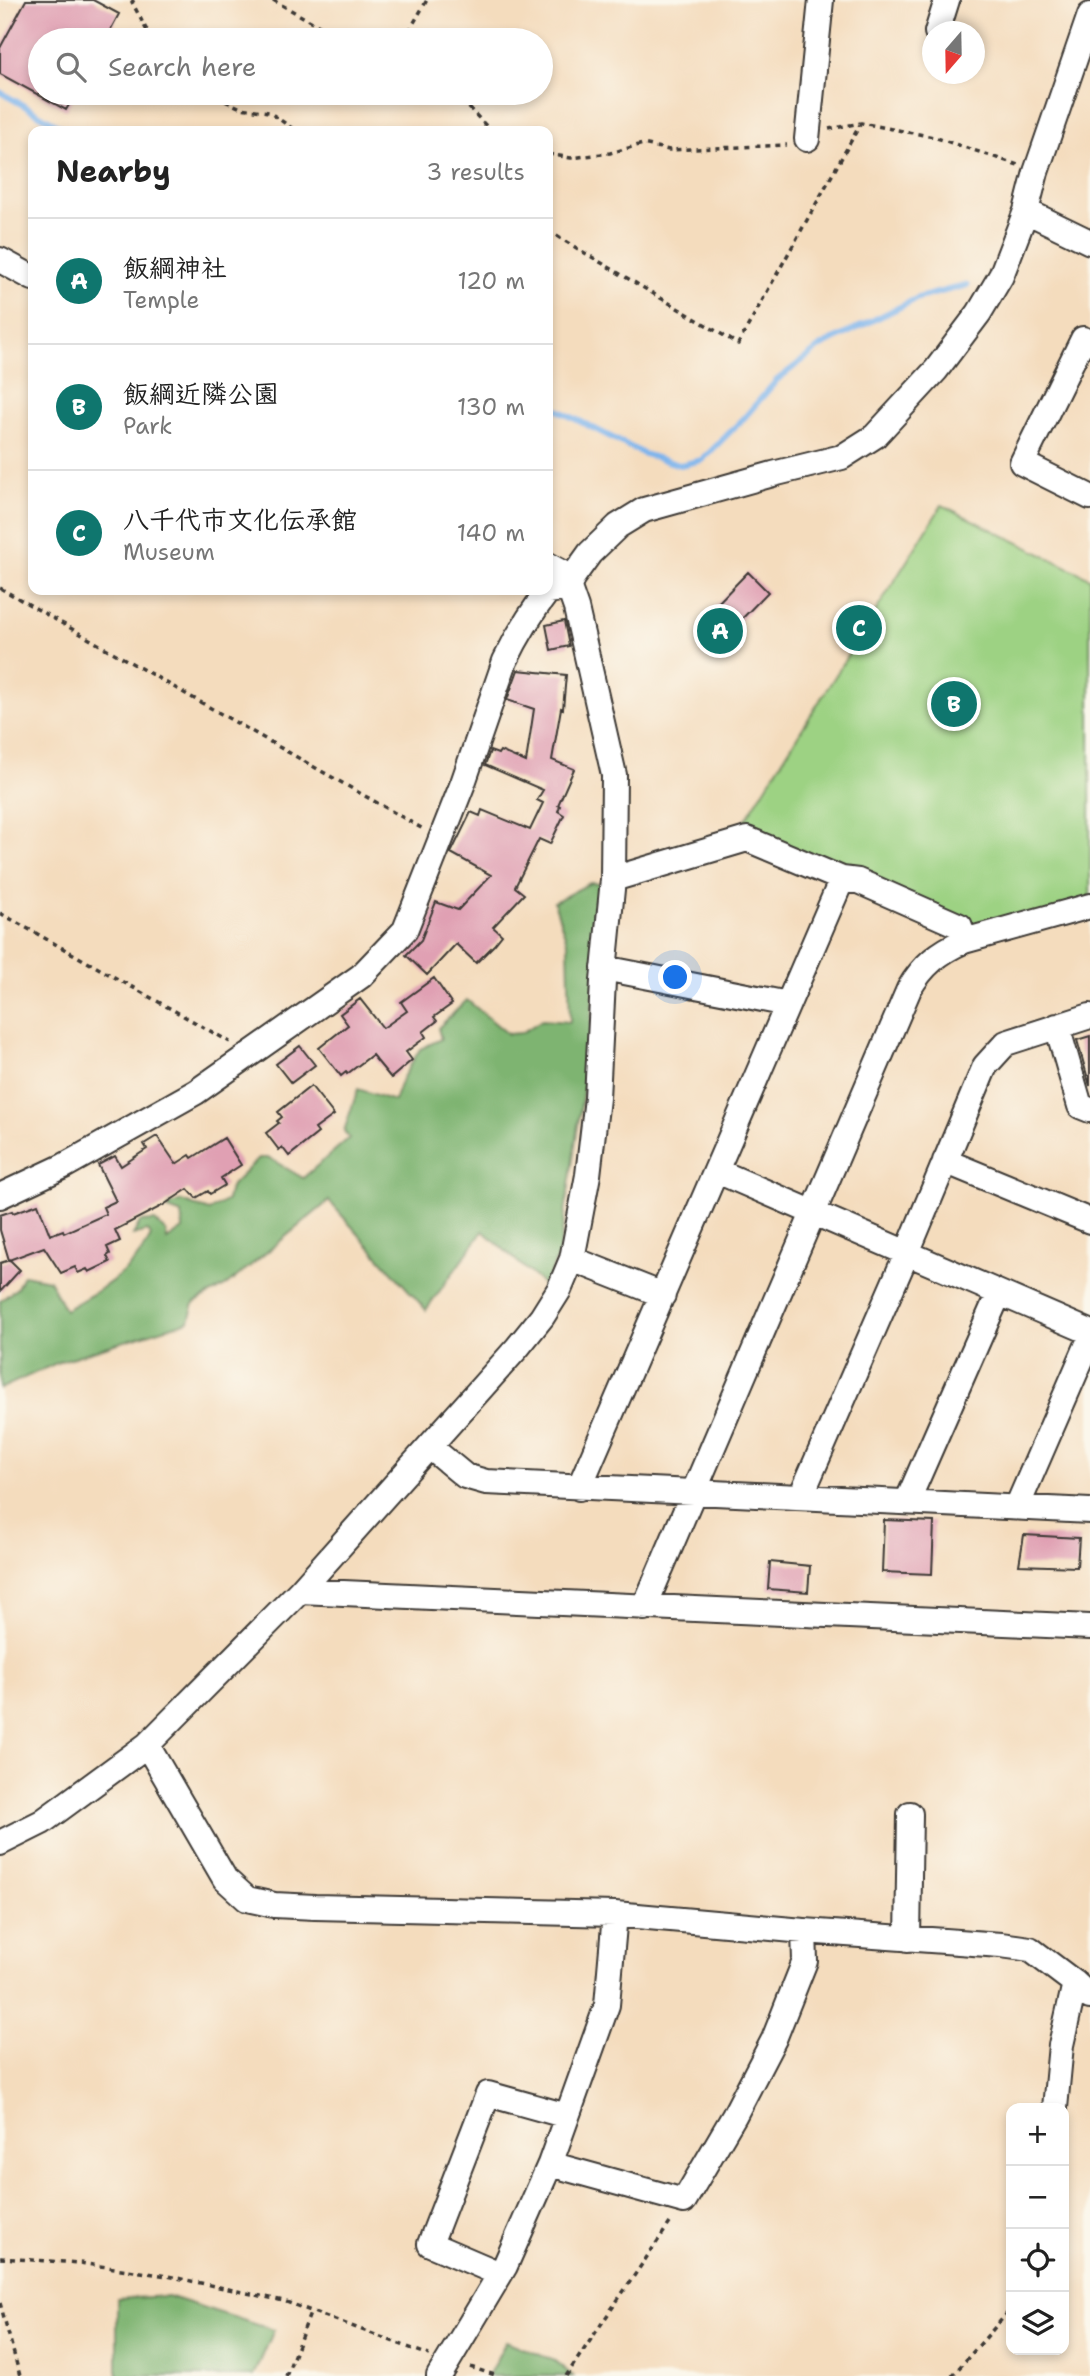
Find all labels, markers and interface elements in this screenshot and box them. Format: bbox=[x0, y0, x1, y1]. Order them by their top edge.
north arrow bbox=[922, 21, 985, 84]
search box bbox=[28, 28, 553, 105]
icon: search bbox=[52, 48, 90, 86]
text: Search here bbox=[108, 49, 257, 84]
text: Nearby bbox=[56, 151, 171, 192]
text: 3 results bbox=[426, 157, 525, 187]
text: 飯綱神社 bbox=[123, 250, 227, 285]
text: A bbox=[70, 266, 88, 296]
text: 120 m bbox=[457, 266, 525, 296]
text: Temple bbox=[123, 285, 200, 315]
text: 飯綱近隣公園 bbox=[123, 376, 279, 411]
text: B bbox=[72, 392, 86, 422]
text: 130 m bbox=[457, 392, 525, 422]
text: Park bbox=[123, 411, 172, 441]
text: 八千代市文化伝承館 bbox=[123, 502, 357, 537]
text: C bbox=[72, 518, 86, 548]
text: 140 m bbox=[457, 518, 525, 548]
text: Museum bbox=[123, 537, 215, 567]
pin: C bbox=[836, 602, 882, 654]
pin: A bbox=[697, 605, 743, 657]
pin: B bbox=[931, 678, 977, 730]
your location bbox=[658, 960, 692, 994]
map controls bbox=[1006, 2103, 1069, 2355]
button: + bbox=[1006, 2103, 1069, 2166]
button: − bbox=[1006, 2166, 1069, 2229]
button: locate bbox=[1006, 2229, 1069, 2292]
button: layers bbox=[1006, 2292, 1069, 2355]

